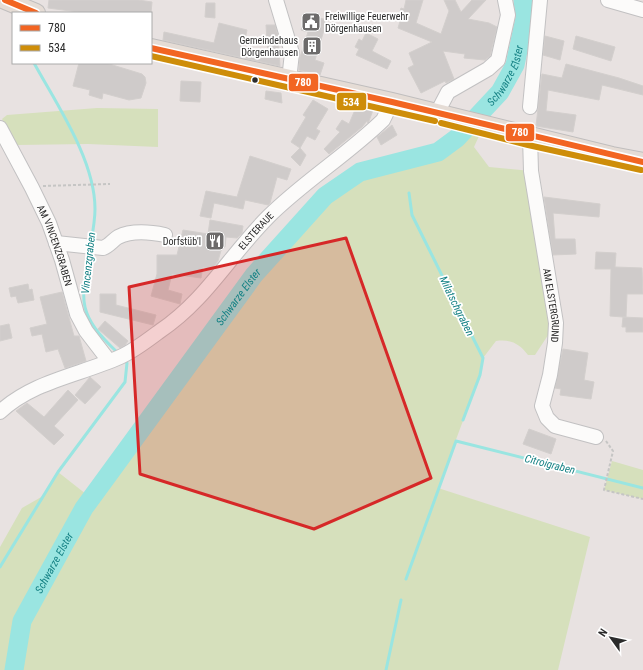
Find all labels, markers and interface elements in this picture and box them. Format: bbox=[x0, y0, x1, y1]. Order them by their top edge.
public building icon: Freiwillige Feuerwehr Dörgenhausen bbox=[300, 11, 322, 33]
place label: Freiwillige Feuerwehr Dörgenhausen bbox=[325, 11, 408, 34]
legend bbox=[12, 12, 152, 64]
text: 780 bbox=[48, 21, 66, 35]
place label: Gemeindehaus Dörgenhausen bbox=[239, 35, 298, 58]
building icon: Gemeindehaus Dörgenhausen bbox=[301, 35, 323, 57]
text: 534 bbox=[48, 41, 66, 55]
water label: Schwarze Elster bbox=[484, 43, 526, 109]
line badge: 780 bbox=[288, 73, 319, 92]
unlabelled marker bbox=[250, 75, 260, 85]
text: 780 bbox=[295, 76, 312, 89]
line badge: 534 bbox=[336, 92, 367, 111]
text: 534 bbox=[343, 96, 360, 109]
line badge: 780 bbox=[505, 123, 535, 142]
text: 780 bbox=[512, 126, 529, 139]
street label: AM VINCENZGRABEN bbox=[35, 203, 74, 287]
street label: ELSTERAUE bbox=[236, 210, 276, 252]
restaurant icon: Dorfstüb'l bbox=[204, 230, 226, 252]
water label: Vincenzgraben bbox=[79, 231, 98, 295]
place label: Dorfstüb'l bbox=[163, 236, 201, 247]
water label: Schwarze Elster bbox=[213, 266, 264, 328]
street label: AM ELSTERGRUND bbox=[541, 267, 561, 343]
water label: Milatschgraben bbox=[436, 274, 477, 338]
water label: Citroigraben bbox=[523, 452, 576, 477]
water label: Schwarze Elster bbox=[33, 530, 77, 596]
north arrow bbox=[591, 618, 631, 658]
text: N bbox=[596, 626, 610, 639]

